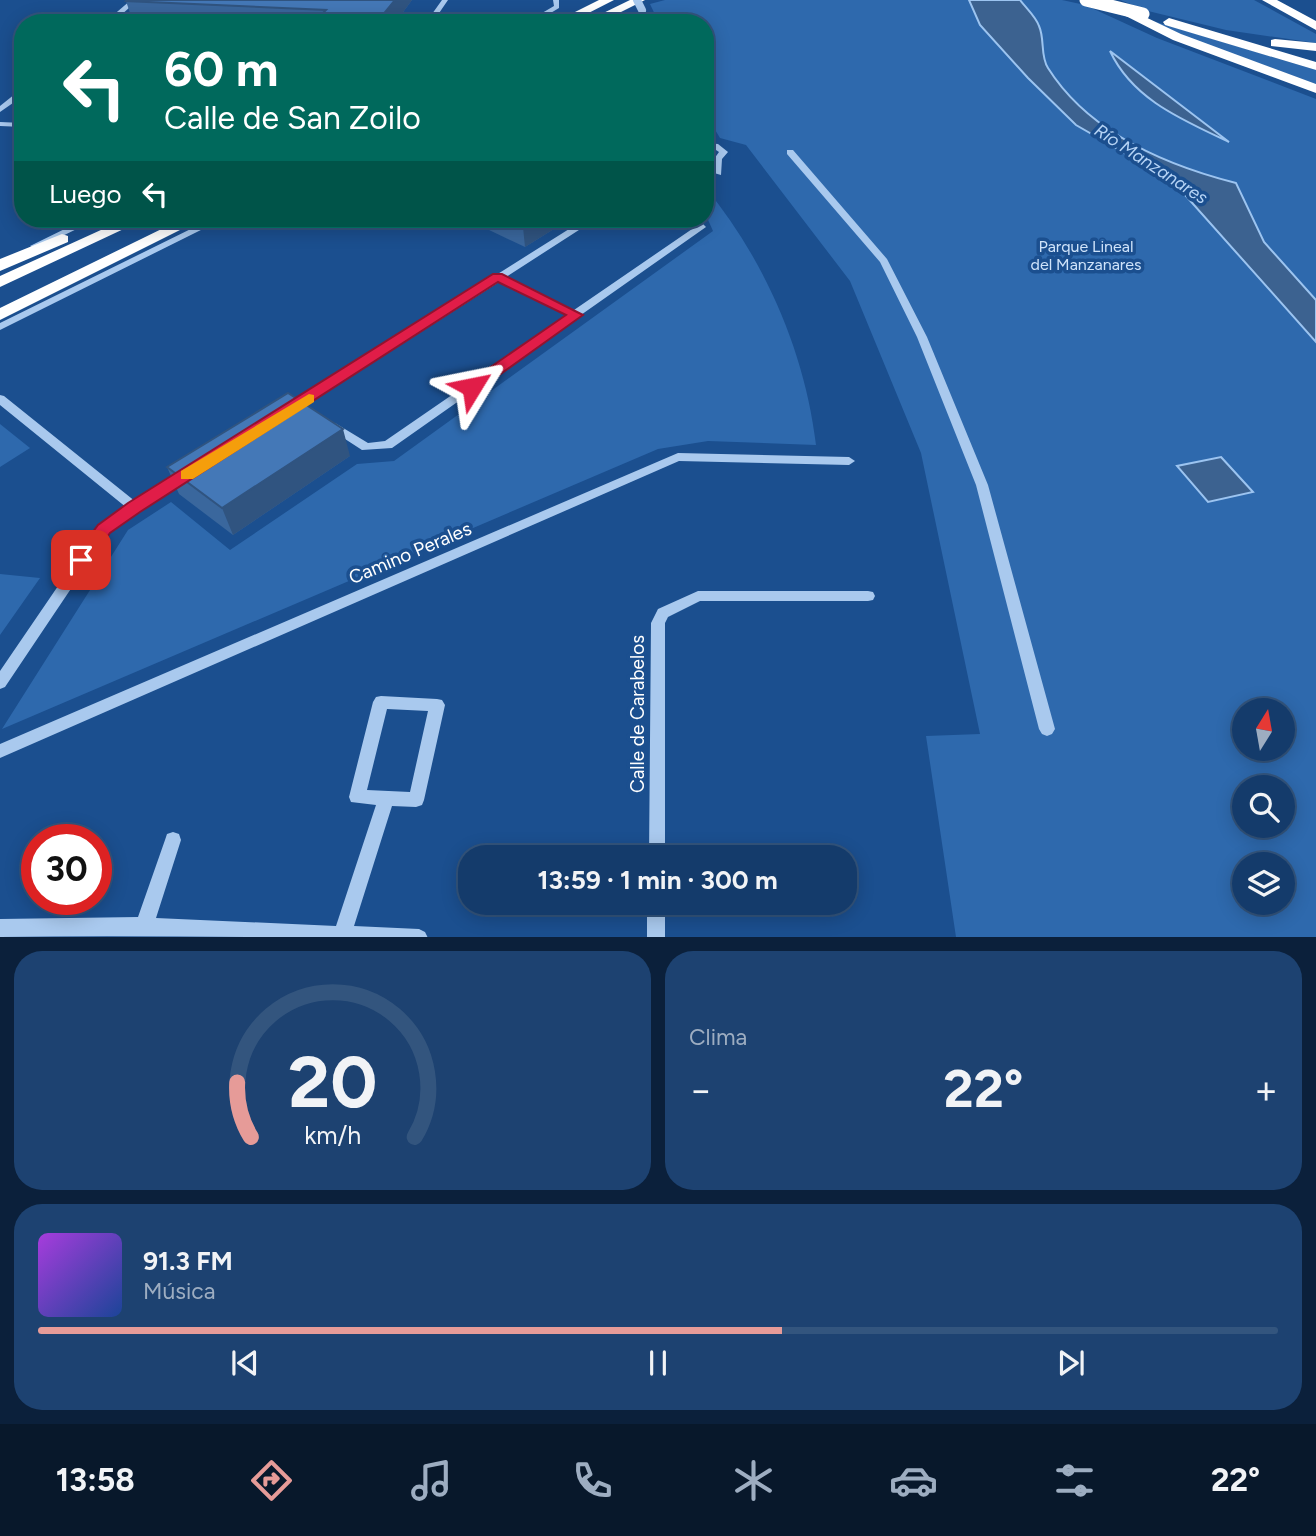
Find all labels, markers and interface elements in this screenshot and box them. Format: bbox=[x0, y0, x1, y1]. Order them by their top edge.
text: 60 m bbox=[164, 39, 279, 98]
icon: left bbox=[49, 42, 140, 133]
text: Calle de San Zoilo bbox=[164, 99, 421, 137]
water label: Río Manzanares bbox=[1090, 119, 1212, 209]
icon: left bbox=[136, 175, 174, 213]
text: Luego bbox=[49, 178, 122, 210]
park label: Parque Lineal del Manzanares bbox=[1031, 237, 1141, 274]
position arrow bbox=[435, 350, 509, 424]
street label: Camino Perales bbox=[345, 517, 475, 589]
pin bbox=[51, 530, 111, 590]
icon: arrive bbox=[62, 541, 100, 579]
street label: Calle de Carabelos bbox=[626, 635, 649, 793]
north arrow bbox=[1232, 698, 1295, 761]
map controls bbox=[1232, 698, 1295, 915]
button: search bbox=[1232, 775, 1295, 838]
speed limit sign: 30 bbox=[21, 824, 112, 915]
button: layers bbox=[1232, 852, 1295, 915]
text: 13:59 · 1 min · 300 m bbox=[537, 864, 778, 896]
text: Clima bbox=[689, 1023, 747, 1051]
text: 20 bbox=[288, 1038, 377, 1125]
text: 22° bbox=[944, 1058, 1023, 1120]
text: − bbox=[689, 1067, 713, 1113]
text: + bbox=[1254, 1067, 1278, 1113]
text: km/h bbox=[304, 1119, 361, 1149]
text: 91.3 FM bbox=[143, 1245, 233, 1277]
text: Música bbox=[143, 1277, 216, 1305]
icon: previous bbox=[226, 1344, 264, 1382]
icon: pause bbox=[639, 1344, 677, 1382]
icon: next bbox=[1052, 1344, 1090, 1382]
icon: directions bbox=[247, 1456, 296, 1505]
icon: music bbox=[407, 1456, 456, 1505]
icon: phone bbox=[568, 1456, 617, 1505]
icon: climate bbox=[729, 1456, 778, 1505]
icon: car bbox=[889, 1456, 938, 1505]
icon: filters bbox=[1050, 1456, 1099, 1505]
text: 13:58 bbox=[56, 1461, 135, 1499]
text: 22° bbox=[1211, 1461, 1260, 1499]

